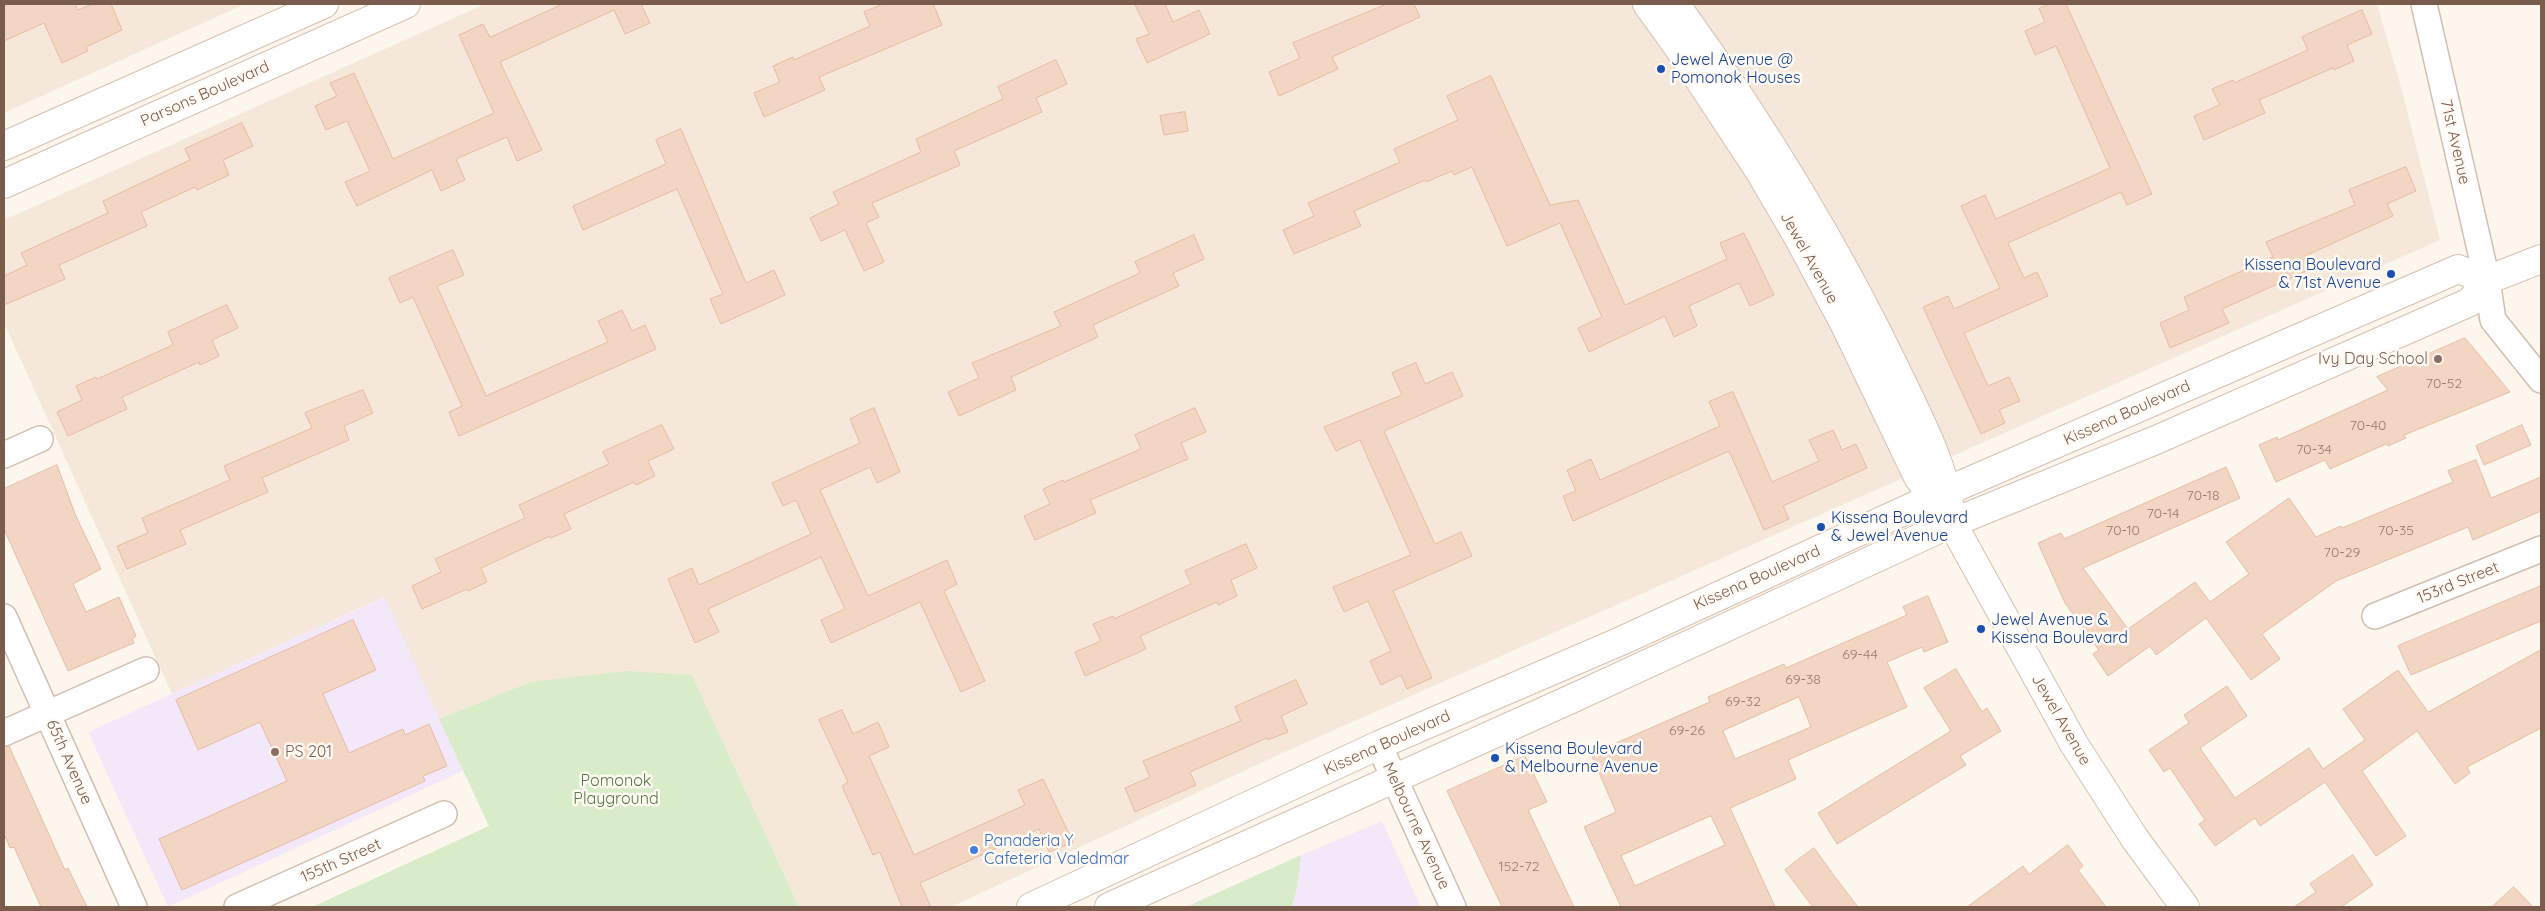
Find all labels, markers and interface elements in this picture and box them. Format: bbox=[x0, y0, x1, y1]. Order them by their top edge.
place label: Jewel Avenue @ Pomonok Houses bbox=[1671, 50, 1800, 88]
street label: Parsons Boulevard bbox=[138, 57, 272, 131]
marker: Jewel Avenue @ Pomonok Houses bbox=[1655, 63, 1667, 75]
street label: 71st Avenue bbox=[2436, 98, 2474, 186]
street label: Jewel Avenue bbox=[1776, 209, 1842, 307]
place label: Kissena Boulevard & 71st Avenue bbox=[2244, 255, 2381, 293]
marker: Kissena Boulevard & 71st Avenue bbox=[2385, 268, 2397, 280]
place label: Ivy Day School bbox=[2318, 349, 2428, 369]
marker: Ivy Day School bbox=[2432, 353, 2444, 365]
street label: Kissena Boulevard bbox=[2061, 376, 2193, 450]
house number: 70-52 bbox=[2426, 376, 2462, 392]
house number: 70-40 bbox=[2350, 418, 2386, 434]
house number: 70-34 bbox=[2296, 442, 2332, 458]
house number: 70-18 bbox=[2186, 488, 2220, 504]
house number: 70-14 bbox=[2147, 506, 2179, 522]
place label: Kissena Boulevard & Jewel Avenue bbox=[1831, 508, 1968, 546]
marker: Kissena Boulevard & Jewel Avenue bbox=[1815, 521, 1827, 533]
house number: 70-10 bbox=[2106, 523, 2140, 539]
house number: 70-35 bbox=[2378, 523, 2414, 539]
street label: Kissena Boulevard bbox=[1691, 541, 1823, 615]
house number: 70-29 bbox=[2324, 545, 2360, 561]
street label: 153rd Street bbox=[2414, 558, 2502, 608]
place label: Jewel Avenue & Kissena Boulevard bbox=[1991, 610, 2128, 648]
marker: Jewel Avenue & Kissena Boulevard bbox=[1975, 623, 1987, 635]
house number: 69-44 bbox=[1842, 647, 1878, 663]
street label: Jewel Avenue bbox=[2027, 671, 2095, 769]
house number: 69-38 bbox=[1785, 672, 1821, 688]
house number: 69-32 bbox=[1725, 694, 1761, 710]
street label: Kissena Boulevard bbox=[1321, 706, 1453, 780]
street label: 65th Avenue bbox=[42, 717, 96, 807]
house number: 69-26 bbox=[1669, 723, 1705, 739]
place label: Kissena Boulevard & Melbourne Avenue bbox=[1505, 739, 1658, 777]
place label: PS 201 bbox=[285, 742, 332, 762]
marker: PS 201 bbox=[269, 746, 281, 758]
marker: Kissena Boulevard & Melbourne Avenue bbox=[1489, 752, 1501, 764]
street label: Melbourne Avenue bbox=[1378, 759, 1454, 893]
park label: Pomonok Playground bbox=[573, 771, 659, 809]
place label: Panaderia Y Cafeteria Valedmar bbox=[984, 831, 1129, 869]
street label: 155th Street bbox=[298, 835, 384, 887]
marker: Panaderia Y Cafeteria Valedmar bbox=[968, 844, 980, 856]
house number: 152-72 bbox=[1499, 859, 1539, 875]

